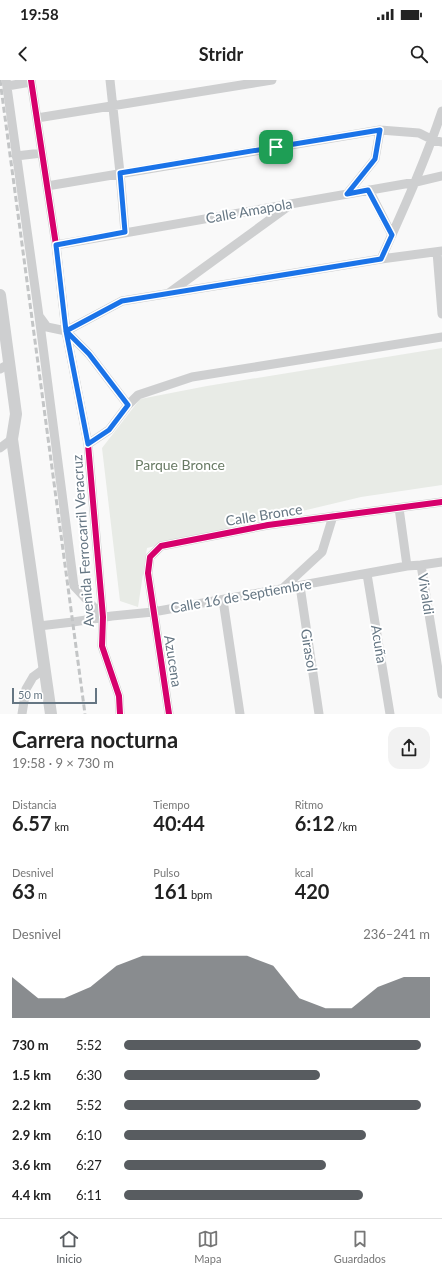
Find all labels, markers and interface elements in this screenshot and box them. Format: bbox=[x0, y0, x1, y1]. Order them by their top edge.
text: 19:58 bbox=[20, 5, 59, 23]
icon: back bbox=[12, 43, 34, 65]
text: Stridr bbox=[199, 43, 243, 65]
icon: search bbox=[408, 43, 430, 65]
pin bbox=[259, 130, 293, 164]
icon: arrive bbox=[265, 136, 287, 158]
street label: Calle Amapola bbox=[204, 195, 293, 226]
street label: Avenida Ferrocarril Veracruz bbox=[68, 454, 97, 628]
park label: Parque Bronce bbox=[135, 456, 225, 473]
street label: Calle Bronce bbox=[224, 500, 303, 529]
street label: Vivaldi bbox=[415, 572, 438, 616]
street label: Calle 16 de Septiembre bbox=[169, 575, 313, 616]
street label: Acuña bbox=[368, 624, 391, 664]
street label: Girasol bbox=[298, 627, 321, 672]
street label: Azucena bbox=[161, 634, 186, 688]
scale bar bbox=[12, 686, 97, 705]
text: 50 m bbox=[18, 688, 43, 701]
text: Carrera nocturna bbox=[12, 726, 178, 753]
button: share bbox=[388, 727, 430, 769]
text: 19:58 · 9 × 730 m bbox=[12, 755, 114, 771]
text: Distancia bbox=[12, 798, 57, 811]
text: Tiempo bbox=[153, 798, 190, 811]
text: Ritmo bbox=[295, 798, 323, 811]
text: 6.57 bbox=[12, 811, 52, 835]
text: 40:44 bbox=[153, 811, 205, 835]
text: 6:12 bbox=[295, 811, 335, 835]
text: km bbox=[52, 820, 69, 833]
text: /km bbox=[335, 820, 357, 833]
text: Desnivel bbox=[12, 866, 54, 879]
text: Pulso bbox=[153, 866, 180, 879]
text: kcal bbox=[295, 866, 313, 879]
text: 63 bbox=[12, 879, 35, 903]
text: 161 bbox=[153, 879, 188, 903]
text: 420 bbox=[295, 879, 329, 903]
text: m bbox=[35, 888, 47, 901]
text: bpm bbox=[188, 888, 212, 901]
text: Desnivel bbox=[12, 926, 61, 942]
text: 236–241 m bbox=[363, 926, 430, 942]
text: 730 m bbox=[12, 1037, 49, 1053]
text: 5:52 bbox=[76, 1037, 102, 1053]
text: 1.5 km bbox=[12, 1067, 51, 1083]
text: 6:30 bbox=[76, 1067, 102, 1083]
text: 2.2 km bbox=[12, 1097, 51, 1113]
text: 5:52 bbox=[76, 1097, 102, 1113]
text: 2.9 km bbox=[12, 1127, 51, 1143]
text: 6:10 bbox=[76, 1127, 102, 1143]
text: 3.6 km bbox=[12, 1157, 51, 1173]
text: 6:27 bbox=[76, 1157, 102, 1173]
text: 4.4 km bbox=[12, 1187, 51, 1203]
text: 6:11 bbox=[76, 1187, 102, 1203]
tab: Inicio bbox=[56, 1228, 82, 1265]
tab: Mapa bbox=[194, 1228, 221, 1265]
tab: Guardados bbox=[334, 1228, 386, 1265]

